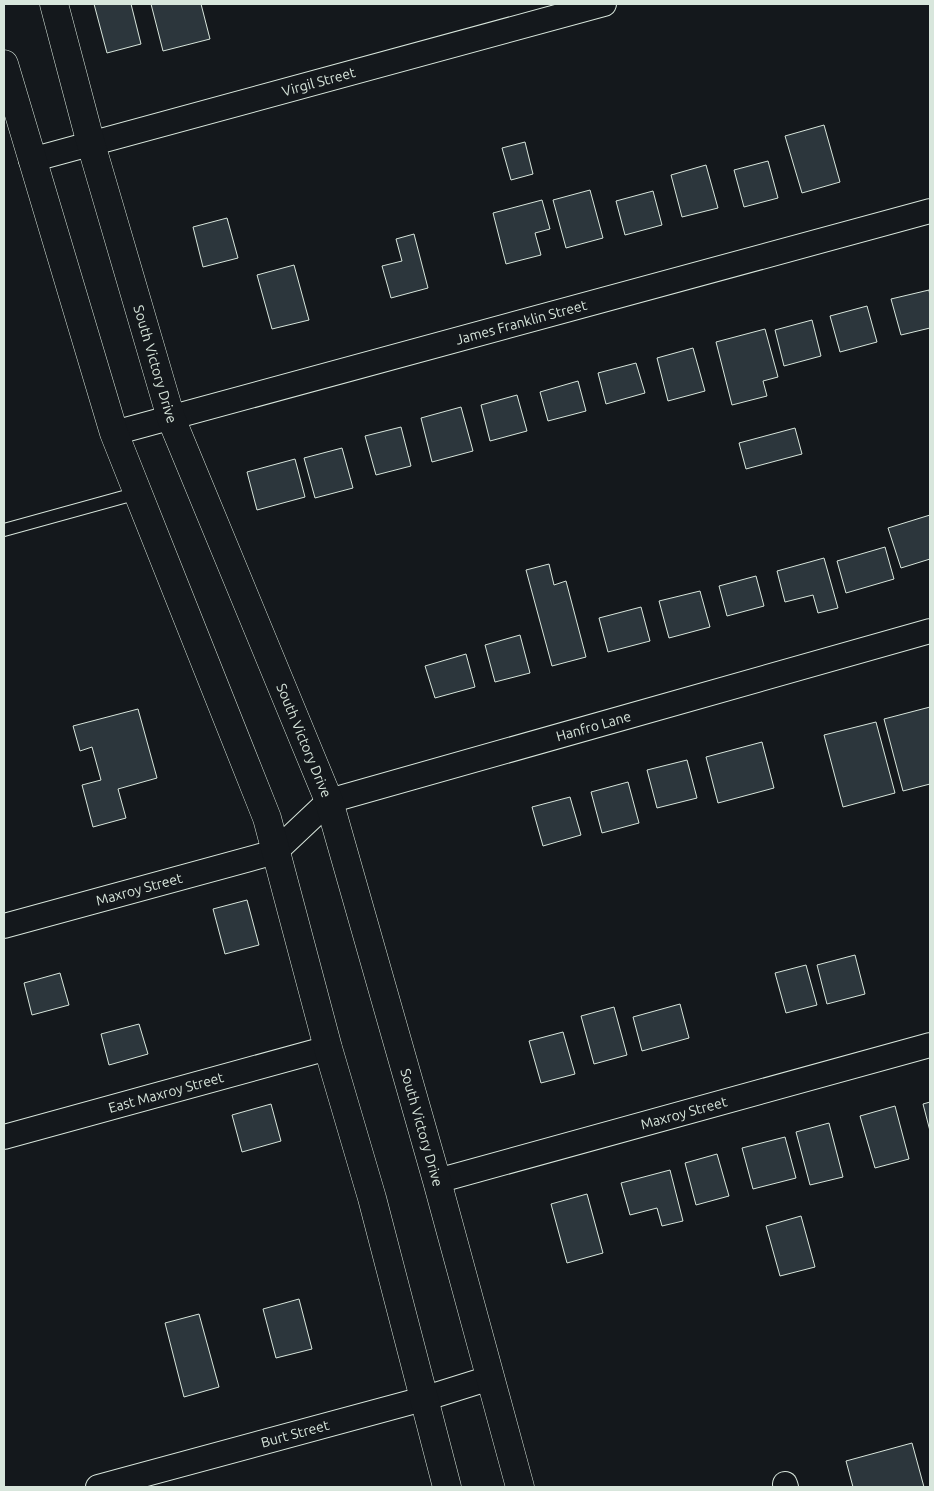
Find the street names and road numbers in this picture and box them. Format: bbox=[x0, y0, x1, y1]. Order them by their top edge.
street label: Virgil Street bbox=[280, 64, 358, 99]
street label: James Franklin Street bbox=[454, 297, 589, 348]
street label: South Victory Drive bbox=[130, 303, 180, 425]
street label: South Victory Drive bbox=[273, 681, 335, 800]
street label: Hanfro Lane bbox=[554, 708, 633, 744]
street label: Maxroy Street bbox=[94, 870, 185, 909]
street label: South Victory Drive bbox=[397, 1067, 446, 1188]
street label: East Maxroy Street bbox=[107, 1069, 226, 1116]
street label: Maxroy Street bbox=[639, 1093, 729, 1132]
street label: Burt Street bbox=[259, 1417, 331, 1451]

